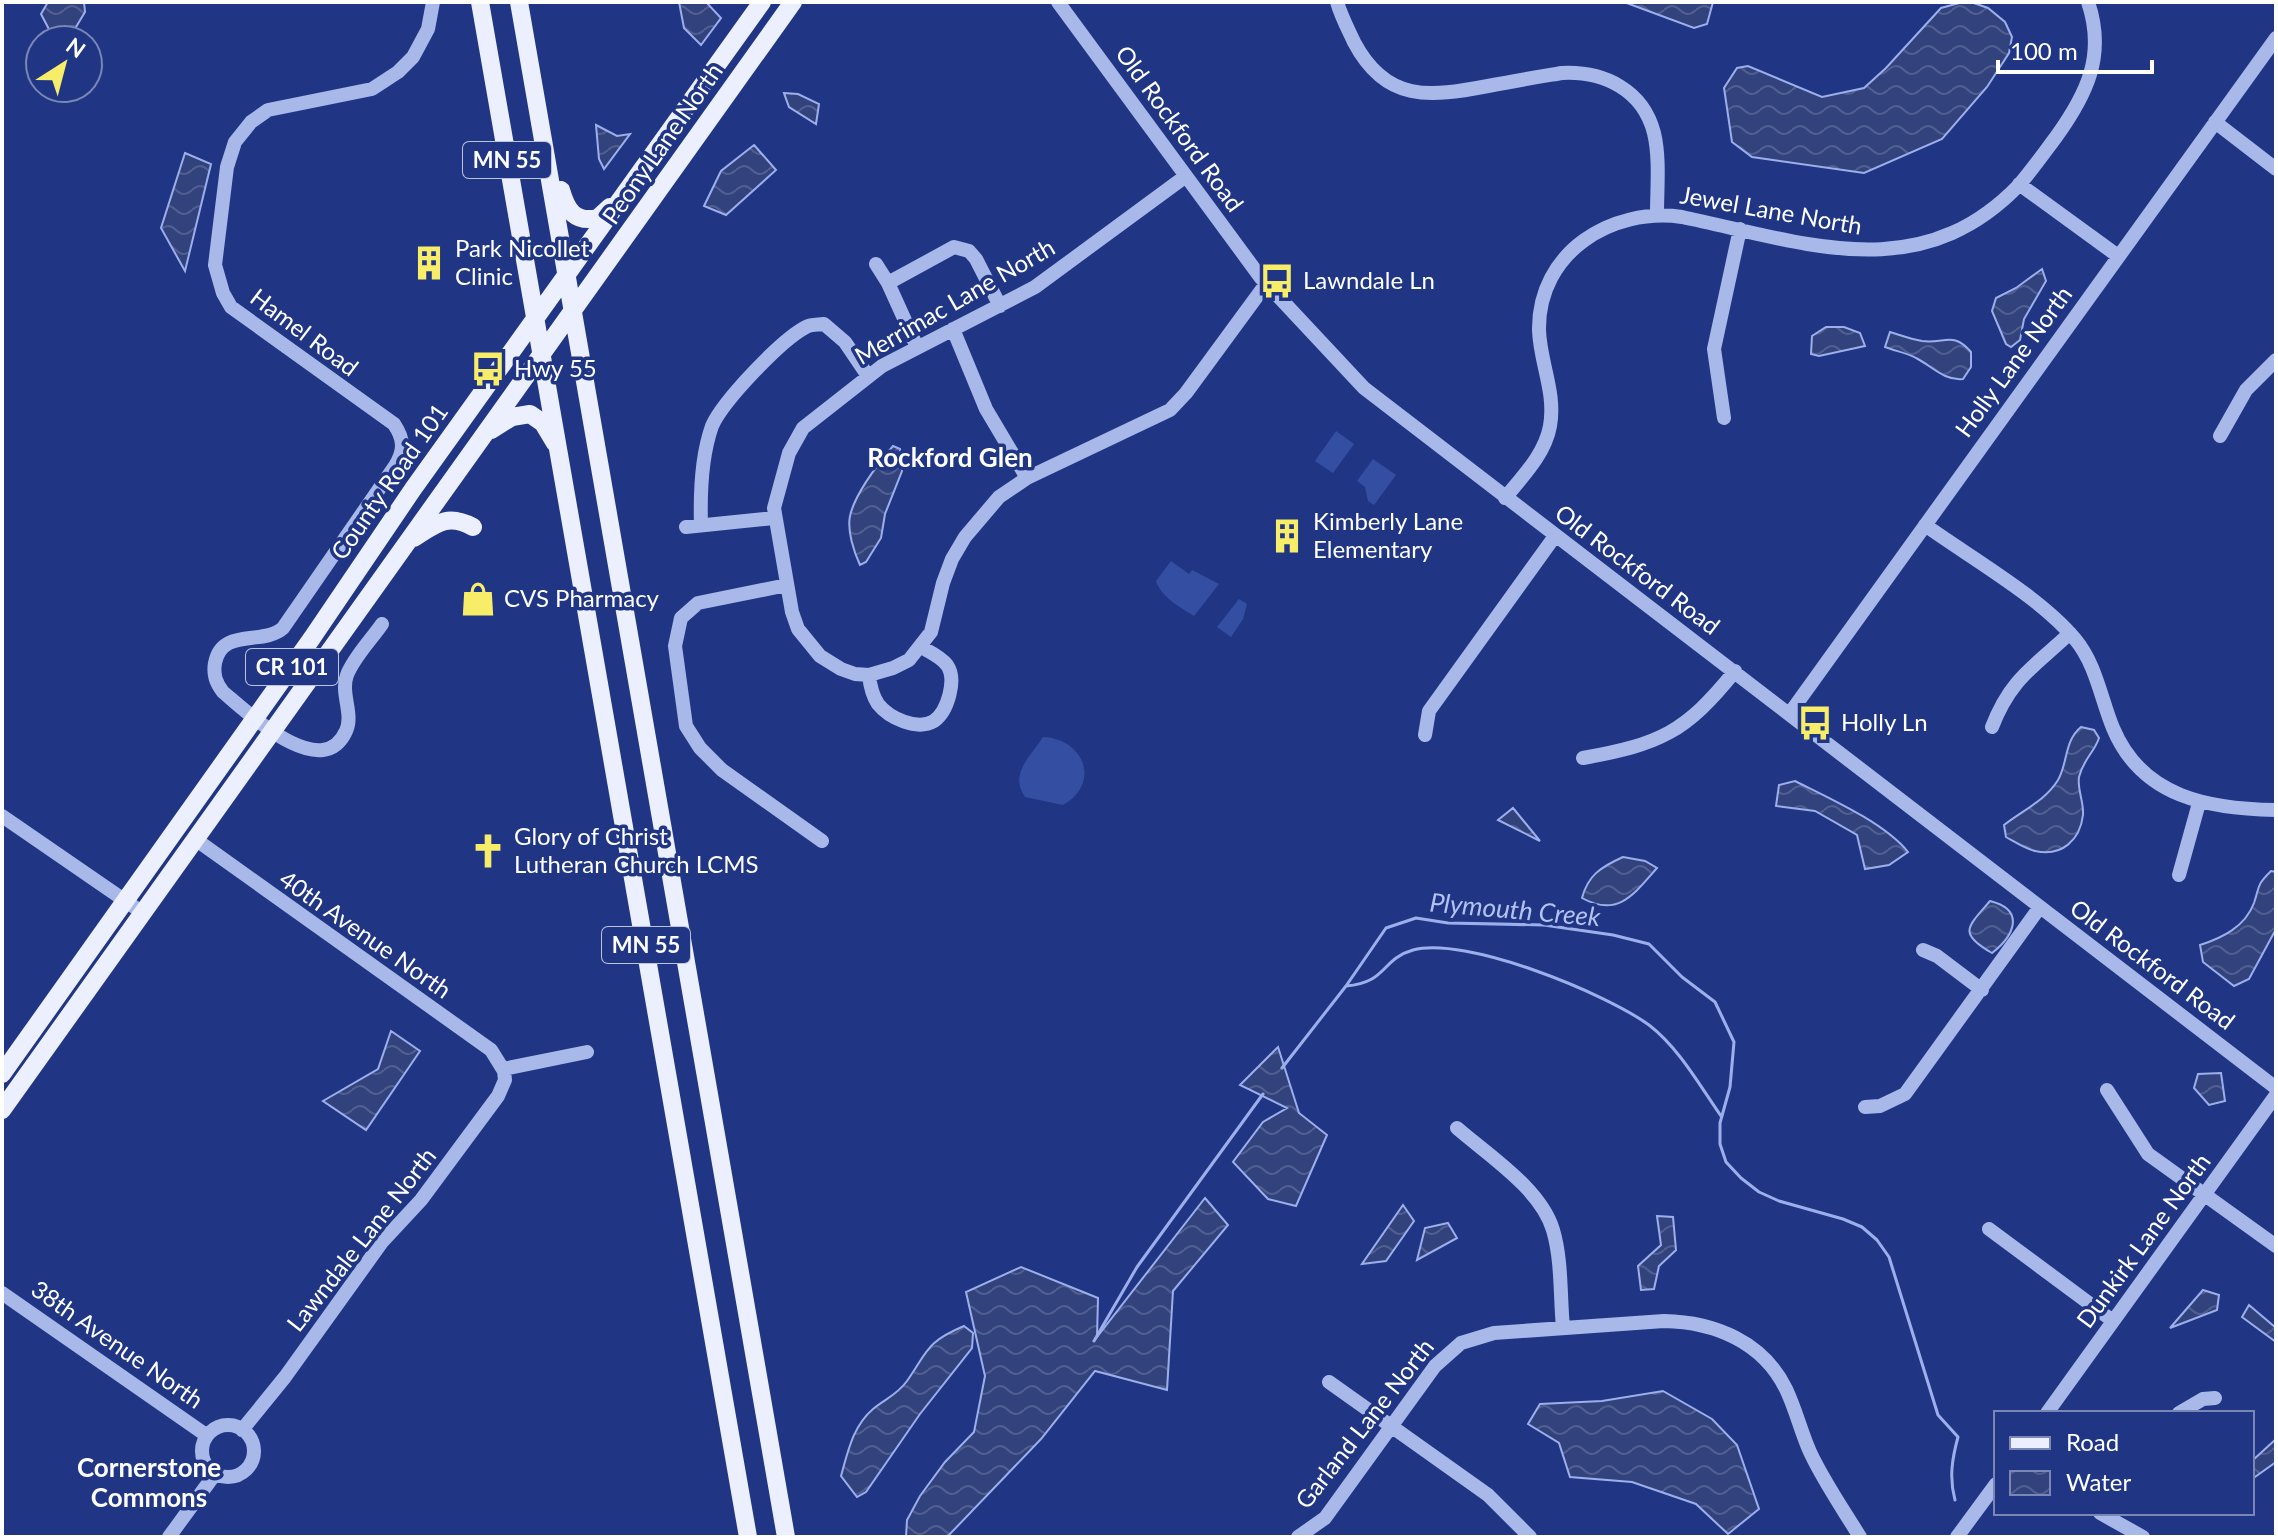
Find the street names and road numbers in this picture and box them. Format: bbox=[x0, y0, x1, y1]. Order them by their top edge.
street label: Old Rockford Road bbox=[1110, 39, 1250, 217]
street label: Peony Lane North bbox=[595, 57, 728, 229]
road number: MN 55 bbox=[463, 142, 551, 178]
street label: Jewel Lane North bbox=[1678, 179, 1864, 240]
street label: Merrimac Lane North bbox=[849, 232, 1059, 370]
street label: Holly Lane North bbox=[1948, 280, 2077, 442]
street label: Hamel Road bbox=[245, 282, 364, 382]
street label: County Road 101 bbox=[324, 398, 453, 565]
street label: Old Rockford Road bbox=[1550, 498, 1726, 640]
road number: CR 101 bbox=[246, 649, 338, 685]
street label: 40th Avenue North bbox=[274, 864, 457, 1004]
street label: Old Rockford Road bbox=[2065, 893, 2241, 1035]
road number: MN 55 bbox=[602, 927, 690, 963]
street label: Lawndale Lane North bbox=[280, 1141, 442, 1337]
street label: Dunkirk Lane North bbox=[2070, 1147, 2216, 1333]
street label: 38th Avenue North bbox=[26, 1274, 209, 1414]
street label: Garland Lane North bbox=[1289, 1332, 1439, 1514]

